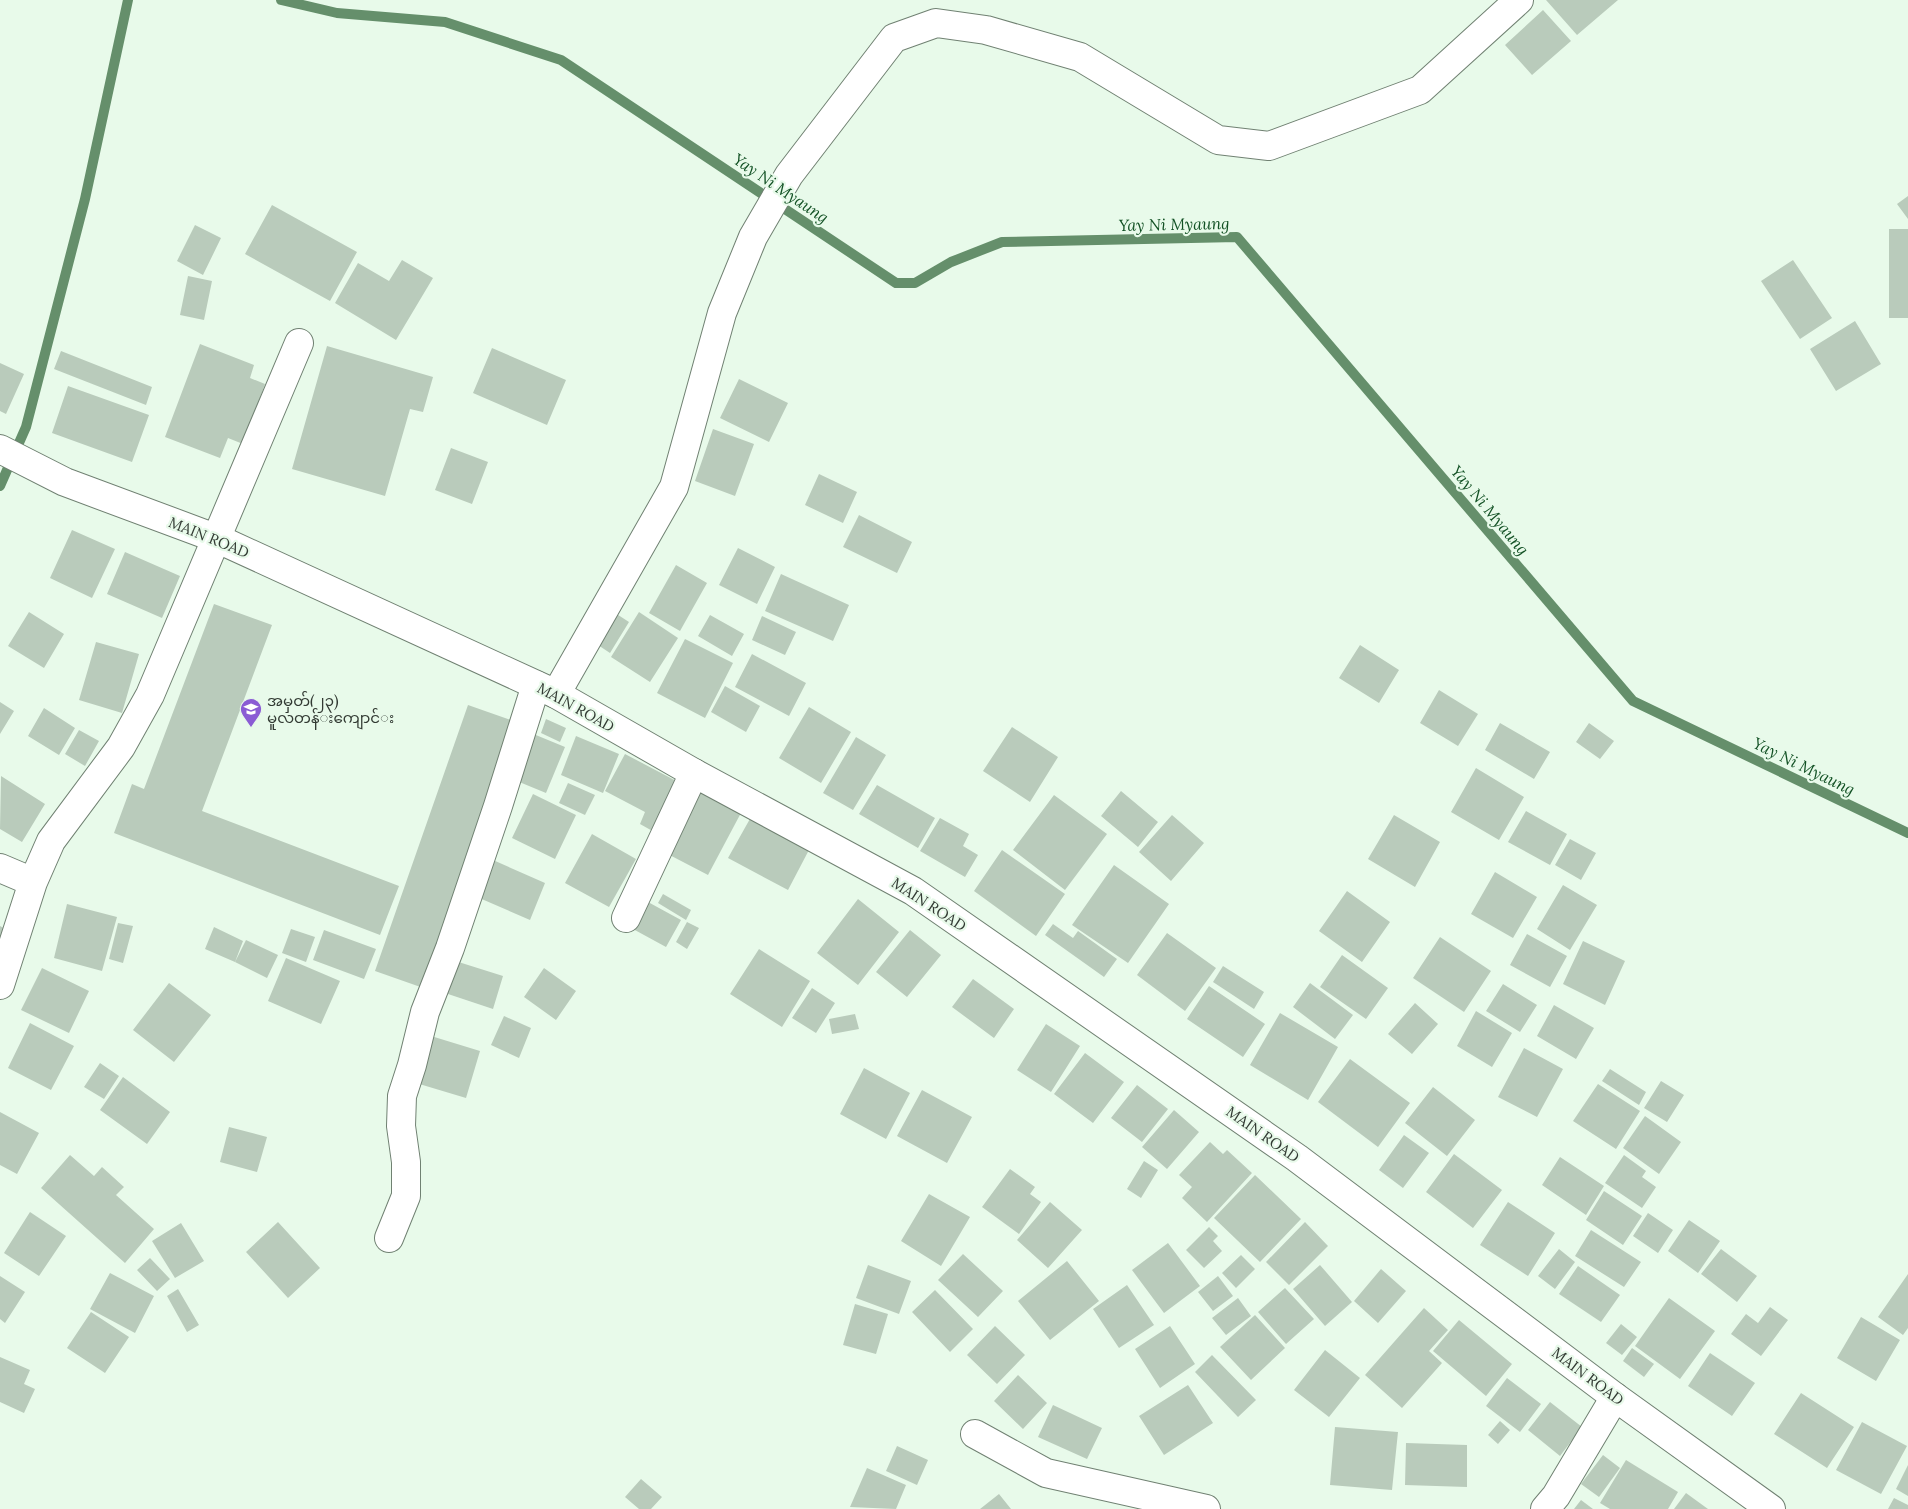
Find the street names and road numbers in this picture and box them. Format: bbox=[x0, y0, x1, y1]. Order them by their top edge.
street label: MAIN ROAD bbox=[166, 512, 252, 562]
street label: MAIN ROAD bbox=[534, 678, 618, 736]
street label: MAIN ROAD bbox=[888, 873, 970, 935]
street label: MAIN ROAD bbox=[1223, 1102, 1303, 1166]
street label: MAIN ROAD bbox=[1548, 1343, 1628, 1409]

